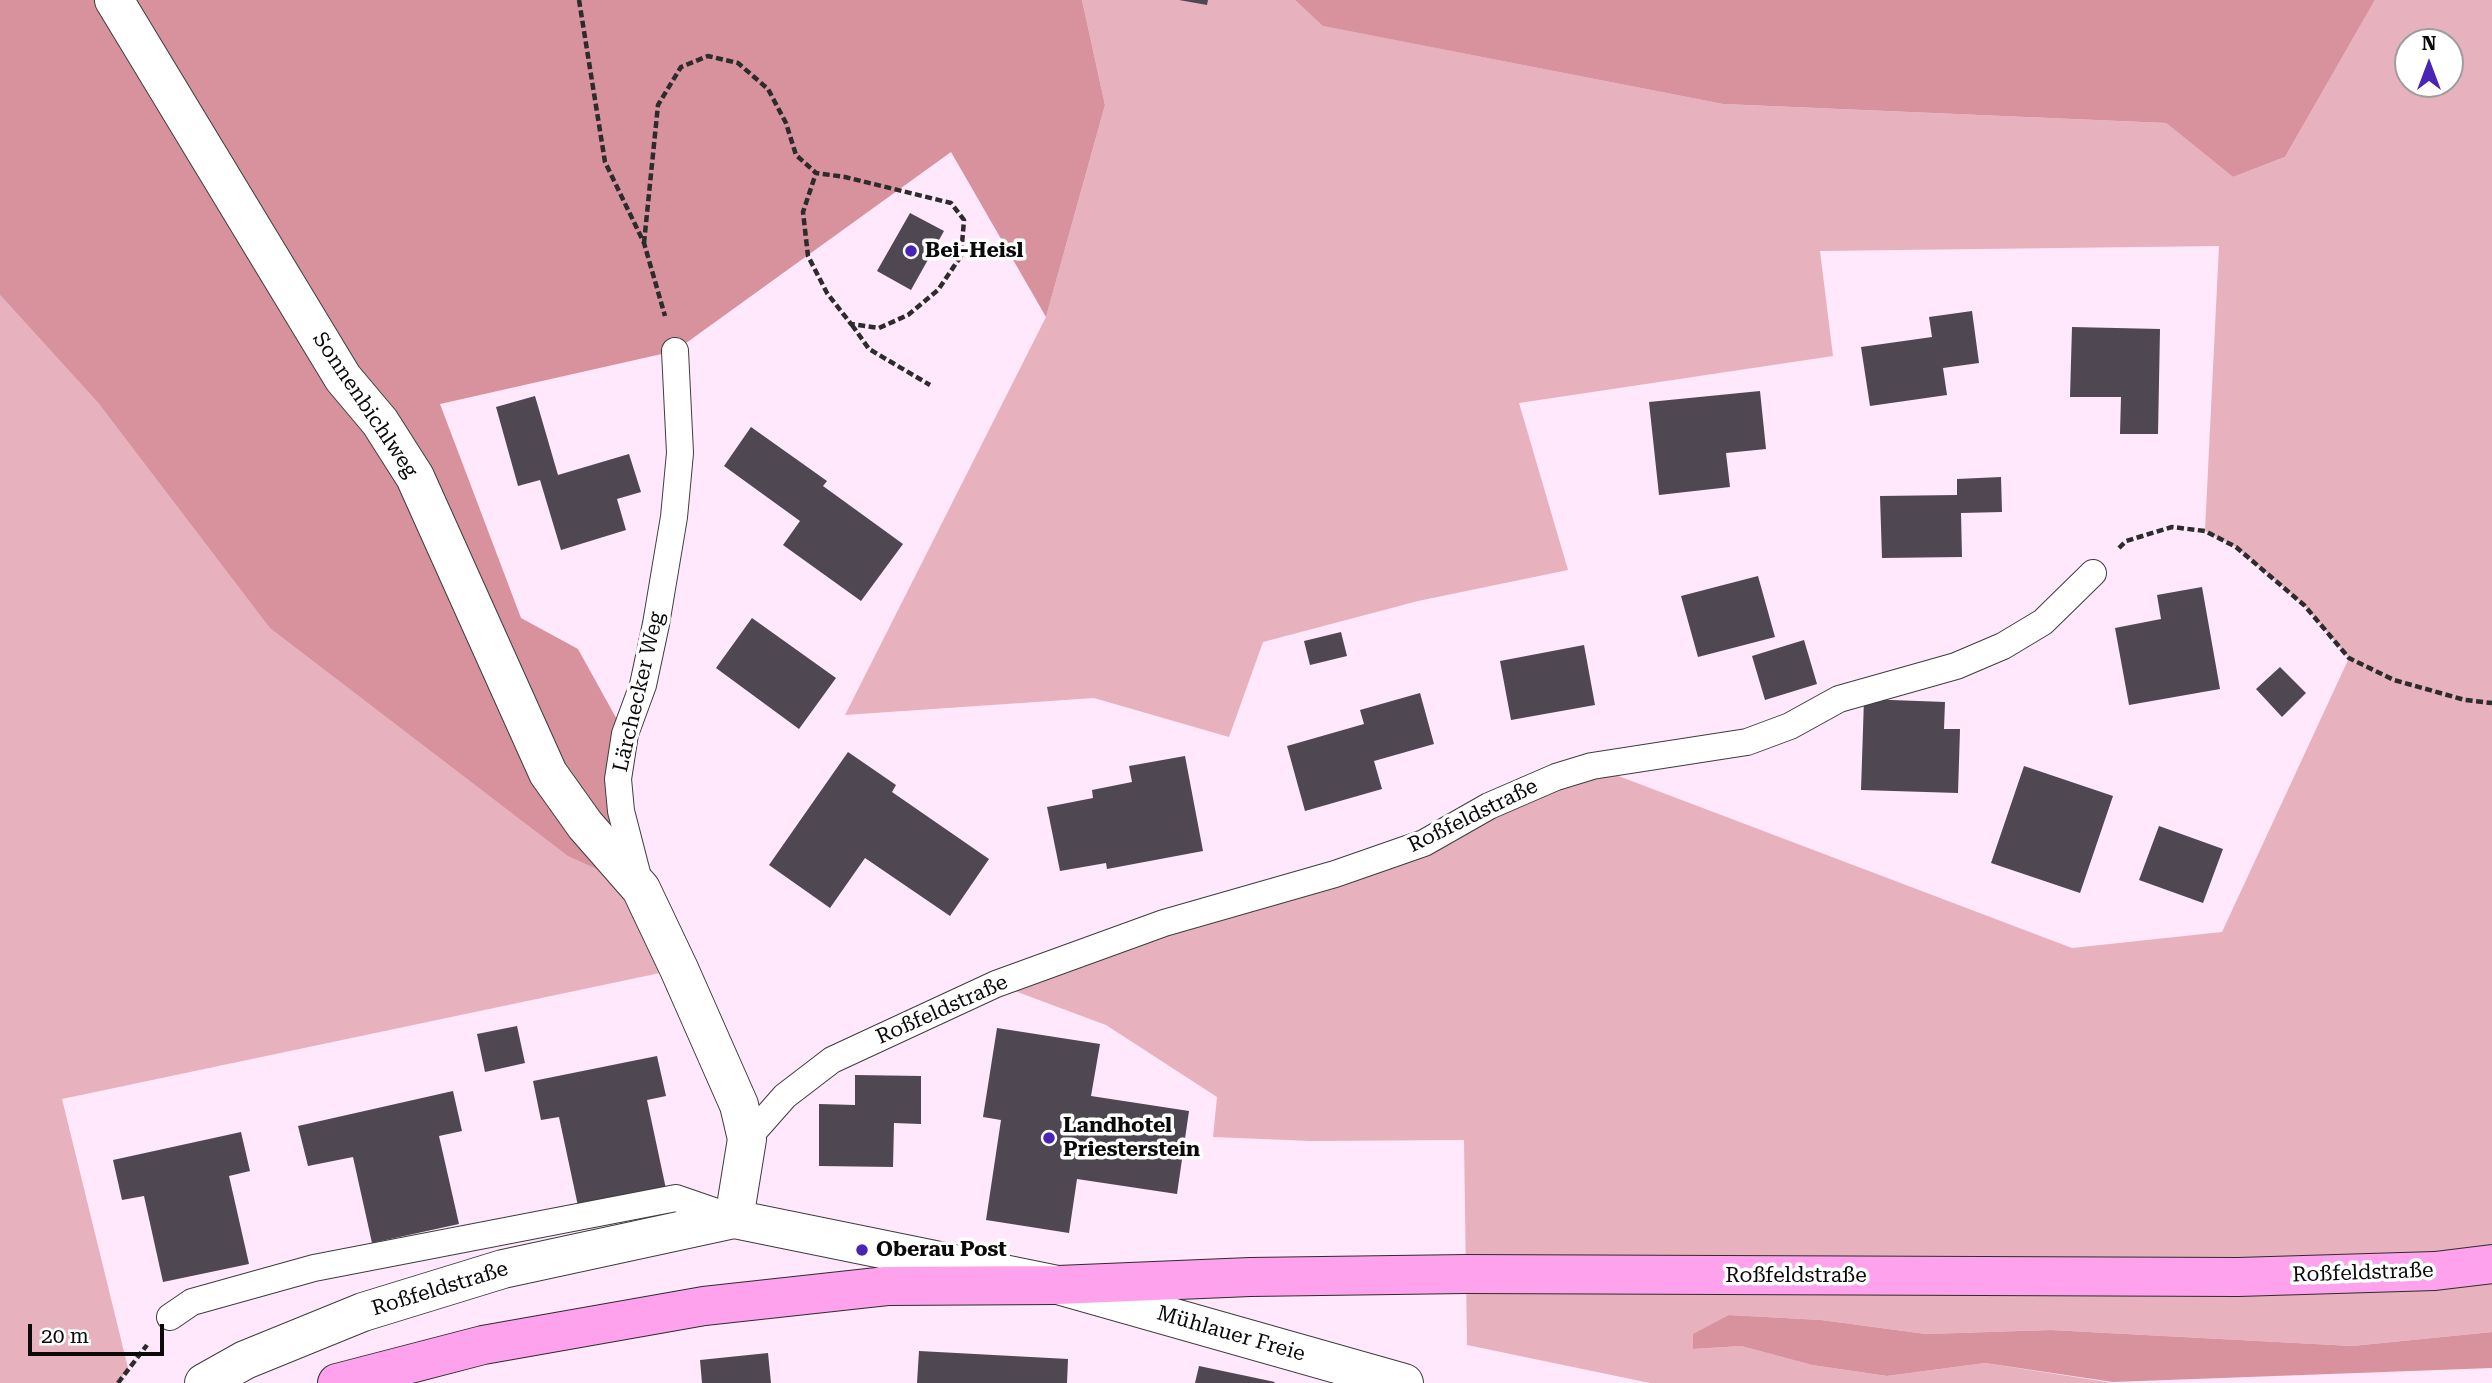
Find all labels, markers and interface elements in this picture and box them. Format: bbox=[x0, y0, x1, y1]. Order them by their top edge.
north arrow bbox=[2394, 28, 2464, 98]
text: N bbox=[2422, 32, 2436, 55]
place label: Bei-Heisl bbox=[925, 238, 1024, 264]
marker: Bei-Heisl bbox=[903, 243, 919, 259]
street label: Sonnenbichlweg bbox=[307, 327, 423, 483]
street label: Lärchecker Weg bbox=[608, 609, 670, 775]
street label: Roßfeldstraße bbox=[1404, 774, 1542, 858]
street label: Roßfeldstraße bbox=[872, 970, 1012, 1050]
place label: Landhotel Priesterstein bbox=[1063, 1113, 1200, 1163]
marker: Landhotel Priesterstein bbox=[1041, 1130, 1057, 1146]
place label: Oberau Post bbox=[876, 1237, 1007, 1263]
marker: Oberau Post bbox=[854, 1242, 870, 1258]
street label: Roßfeldstraße bbox=[369, 1256, 511, 1322]
street label: Roßfeldstraße bbox=[2292, 1258, 2434, 1288]
street label: Roßfeldstraße bbox=[1725, 1263, 1867, 1289]
street label: Mühlauer Freie bbox=[1154, 1301, 1308, 1367]
scale bar bbox=[32, 1310, 168, 1354]
text: 20 m bbox=[41, 1324, 89, 1348]

